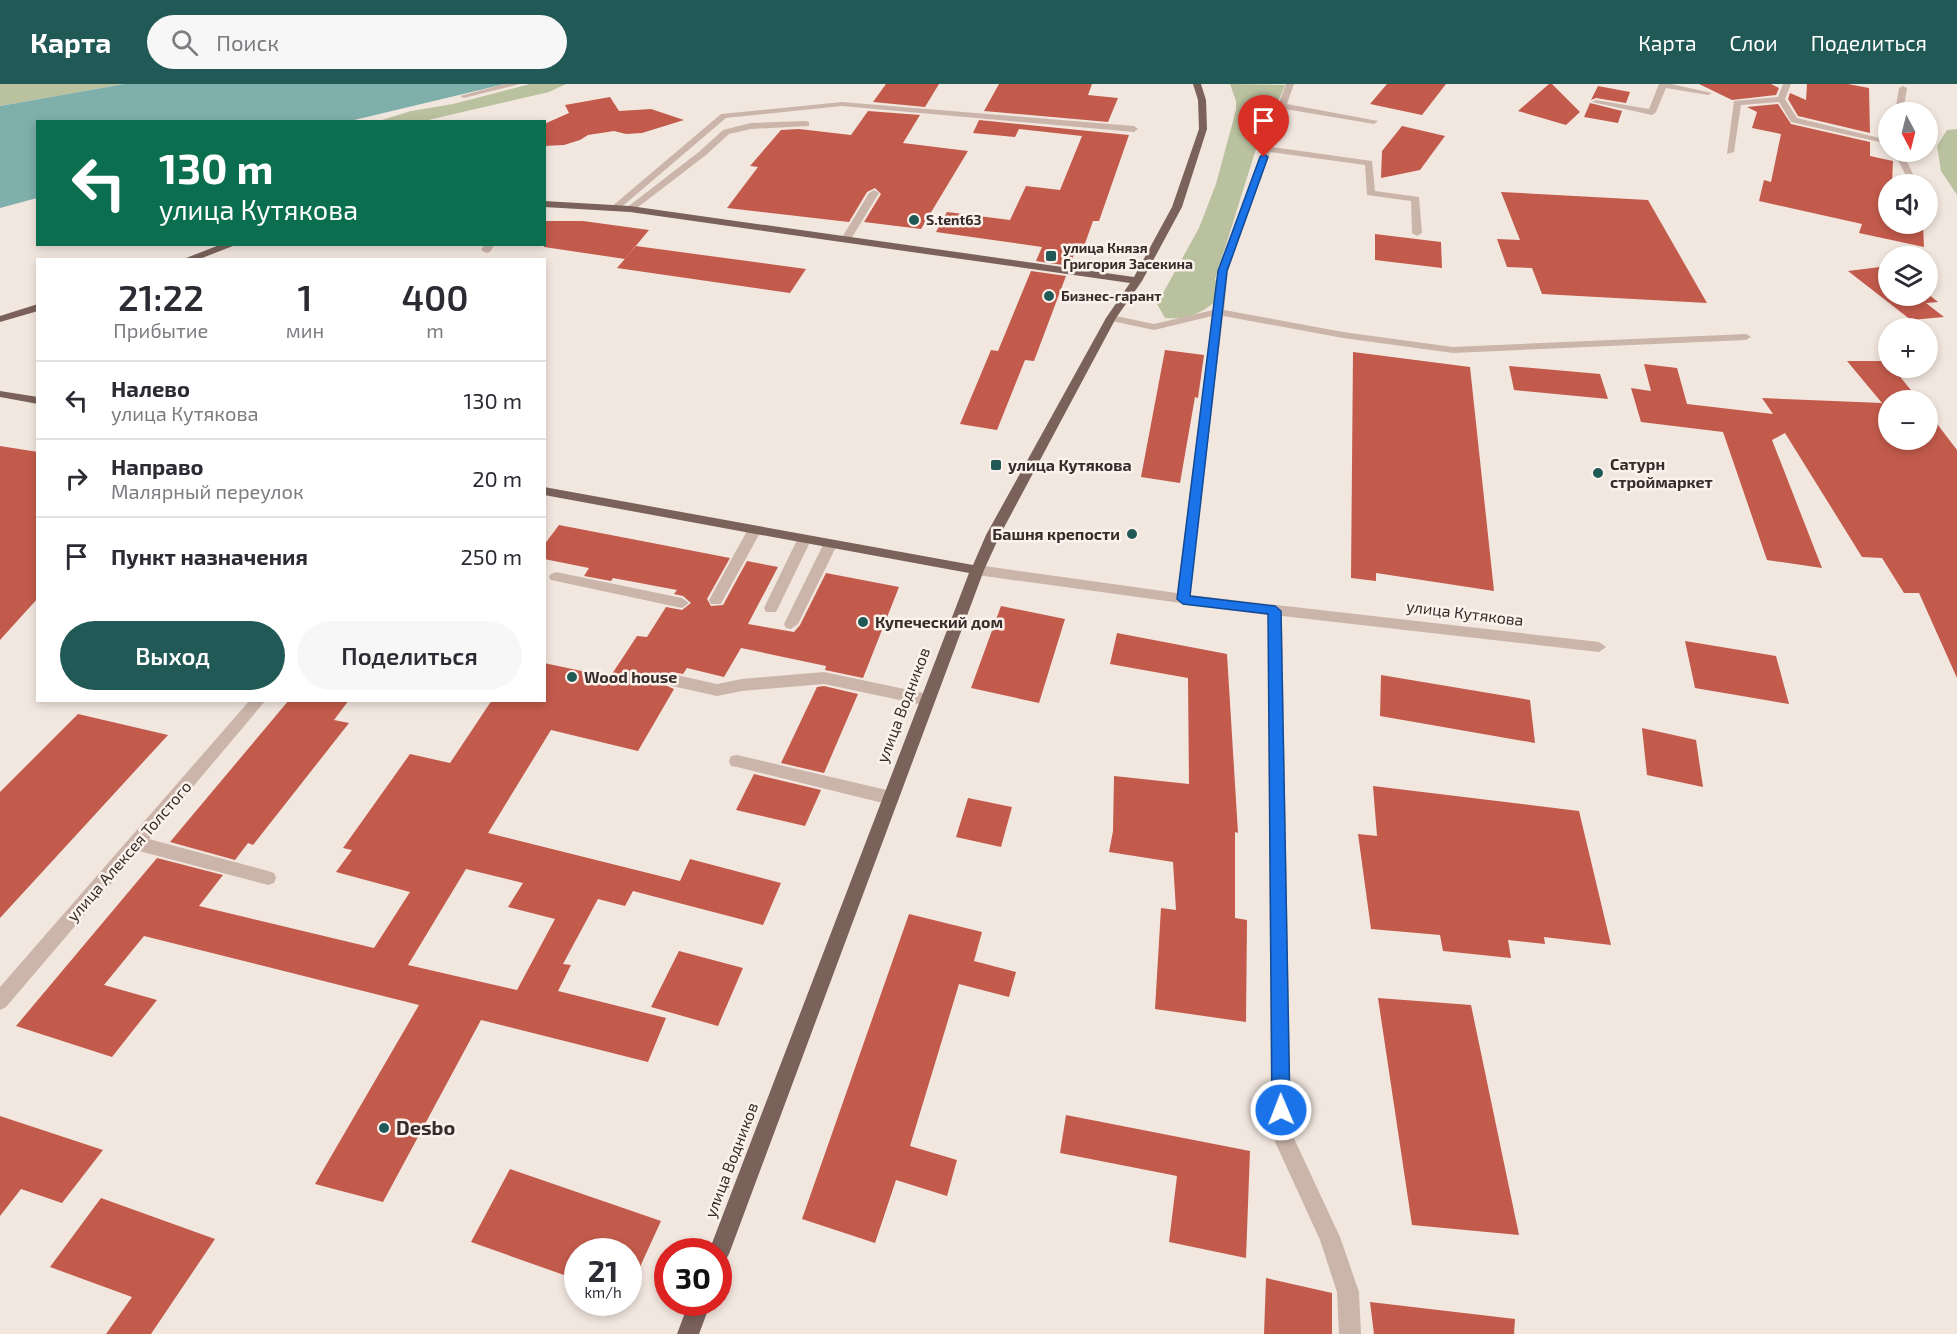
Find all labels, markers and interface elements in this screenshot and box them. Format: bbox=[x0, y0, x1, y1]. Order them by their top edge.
search box bbox=[147, 15, 567, 69]
text: Карта bbox=[30, 25, 111, 59]
icon: search bbox=[168, 26, 201, 59]
text: Поиск bbox=[216, 29, 279, 55]
text: Карта bbox=[1638, 30, 1697, 55]
text: Слои bbox=[1730, 30, 1778, 55]
text: Поделиться bbox=[1811, 30, 1927, 55]
pin bbox=[1238, 95, 1289, 157]
north arrow bbox=[1878, 102, 1938, 162]
map controls bbox=[1878, 102, 1938, 450]
icon: arrive bbox=[1247, 104, 1280, 137]
text: 130 m bbox=[159, 142, 274, 192]
icon: left bbox=[60, 144, 138, 222]
button: sound bbox=[1878, 174, 1938, 234]
text: улица Кутякова bbox=[159, 193, 358, 225]
place label: S.tent63 bbox=[926, 211, 981, 228]
marker: S.tent63 bbox=[907, 213, 921, 227]
place label: улица Князя Григория Засекина bbox=[1063, 239, 1193, 272]
button: layers bbox=[1878, 246, 1938, 306]
marker: улица Князя Григория Засекина bbox=[1044, 249, 1058, 263]
text: 21:22 bbox=[118, 275, 204, 318]
text: 1 bbox=[297, 275, 312, 318]
text: 400 bbox=[401, 275, 469, 318]
place label: Бизнес-гарант bbox=[1061, 287, 1161, 304]
marker: Бизнес-гарант bbox=[1042, 289, 1056, 303]
text: Прибытие bbox=[113, 318, 208, 342]
text: мин bbox=[286, 318, 324, 342]
text: m bbox=[426, 318, 444, 342]
button: + bbox=[1878, 318, 1938, 378]
text: Налево bbox=[111, 375, 190, 401]
icon: left bbox=[60, 384, 93, 417]
text: 130 m bbox=[464, 387, 522, 413]
button: − bbox=[1878, 390, 1938, 450]
text: улица Кутякова bbox=[111, 401, 259, 425]
text: Направо bbox=[111, 453, 204, 479]
place label: Сатурн строймаркет bbox=[1610, 454, 1713, 491]
place label: улица Кутякова bbox=[1008, 455, 1132, 474]
marker: улица Кутякова bbox=[989, 458, 1003, 472]
icon: right bbox=[60, 462, 93, 495]
text: 20 m bbox=[472, 465, 522, 491]
marker: Сатурн строймаркет bbox=[1591, 466, 1605, 480]
text: Малярный переулок bbox=[111, 479, 304, 503]
place label: Башня крепости bbox=[992, 524, 1120, 543]
marker: Башня крепости bbox=[1125, 527, 1139, 541]
icon: arrive bbox=[60, 540, 93, 573]
text: Пункт назначения bbox=[111, 543, 308, 569]
text: 250 m bbox=[460, 543, 522, 569]
street label: улица Кутякова bbox=[1405, 596, 1525, 630]
place label: Купеческий дом bbox=[875, 612, 1003, 631]
marker: Купеческий дом bbox=[856, 615, 870, 629]
button: Выход bbox=[60, 621, 285, 690]
button: Поделиться bbox=[297, 621, 522, 690]
street label: улица Водников bbox=[872, 645, 934, 765]
place label: Wood house bbox=[584, 667, 677, 686]
marker: Wood house bbox=[565, 670, 579, 684]
street label: улица Алексея Толстого bbox=[63, 777, 195, 925]
position arrow bbox=[1249, 1078, 1313, 1142]
street label: улица Водников bbox=[700, 1100, 762, 1220]
place label: Desbo bbox=[396, 1115, 455, 1139]
marker: Desbo bbox=[377, 1121, 391, 1135]
speed limit sign: 30 bbox=[654, 1238, 732, 1316]
text: 21 bbox=[588, 1252, 618, 1288]
text: km/h bbox=[584, 1283, 622, 1301]

